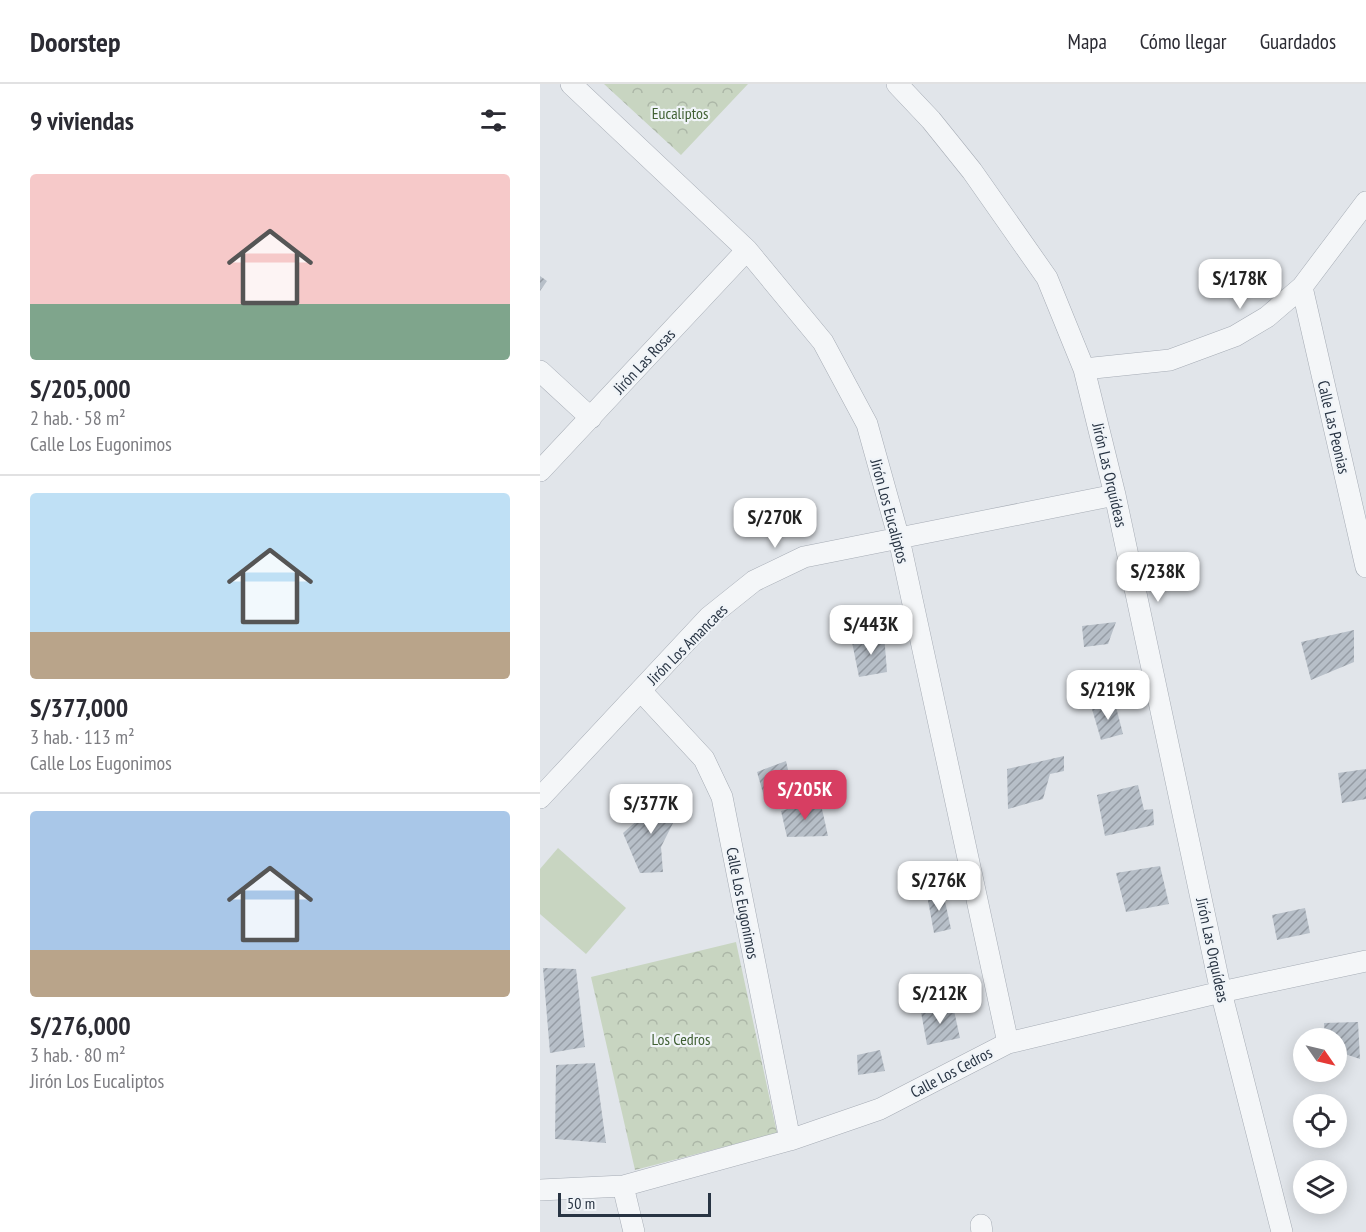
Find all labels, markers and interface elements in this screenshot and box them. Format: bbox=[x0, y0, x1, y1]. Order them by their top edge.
text: Doorstep bbox=[30, 23, 121, 60]
text: Mapa bbox=[1068, 28, 1107, 55]
text: Cómo llegar bbox=[1140, 28, 1227, 55]
text: Guardados bbox=[1260, 28, 1336, 55]
park label: Eucaliptos bbox=[652, 103, 708, 123]
text: 9 viviendas bbox=[30, 104, 134, 137]
icon: filters bbox=[477, 104, 510, 137]
icon: home bbox=[216, 213, 324, 321]
pin: S/178K bbox=[1191, 259, 1289, 310]
text: S/178K bbox=[1213, 265, 1267, 291]
street label: Jirón Las Rosas bbox=[608, 324, 679, 398]
text: S/205,000 bbox=[30, 372, 131, 405]
street label: Calle Las Peonias bbox=[1314, 378, 1354, 476]
text: 2 hab. · 58 m² bbox=[30, 405, 126, 431]
street label: Jirón Las Orquídeas bbox=[1088, 420, 1132, 529]
text: Calle Los Eugonimos bbox=[30, 431, 172, 457]
street label: Jirón Los Eucaliptos bbox=[866, 456, 914, 565]
pin: S/270K bbox=[726, 498, 824, 549]
text: S/270K bbox=[748, 504, 802, 530]
icon: home bbox=[216, 532, 324, 640]
pin: S/238K bbox=[1109, 552, 1207, 603]
text: S/238K bbox=[1131, 558, 1185, 584]
street label: Jirón Los Amancaes bbox=[642, 600, 731, 689]
pin: S/443K bbox=[822, 605, 920, 656]
text: S/443K bbox=[844, 611, 898, 637]
pin: S/219K bbox=[1059, 670, 1157, 721]
text: S/219K bbox=[1081, 676, 1135, 702]
text: S/377,000 bbox=[30, 691, 128, 724]
text: 3 hab. · 113 m² bbox=[30, 724, 135, 750]
text: Calle Los Eugonimos bbox=[30, 750, 172, 776]
pin: S/205K bbox=[756, 770, 854, 821]
text: S/205K bbox=[778, 776, 832, 802]
pin: S/377K bbox=[602, 784, 700, 835]
text: S/377K bbox=[624, 790, 678, 816]
street label: Calle Los Eugonimos bbox=[722, 845, 764, 961]
icon: home bbox=[216, 850, 324, 958]
pin: S/276K bbox=[890, 861, 988, 912]
text: S/276K bbox=[912, 867, 966, 893]
street label: Jirón Las Orquídeas bbox=[1192, 895, 1234, 1004]
pin: S/212K bbox=[891, 974, 989, 1025]
text: S/212K bbox=[913, 980, 967, 1006]
text: S/276,000 bbox=[30, 1009, 131, 1042]
north arrow bbox=[1293, 1028, 1347, 1082]
map controls bbox=[1293, 1028, 1347, 1214]
park label: Los Cedros bbox=[652, 1029, 710, 1049]
text: 3 hab. · 80 m² bbox=[30, 1042, 126, 1068]
street label: Calle Los Cedros bbox=[907, 1042, 995, 1102]
text: Jirón Los Eucaliptos bbox=[30, 1068, 164, 1094]
button: locate bbox=[1293, 1094, 1347, 1148]
button: layers bbox=[1293, 1160, 1347, 1214]
scale bar bbox=[558, 1190, 711, 1218]
text: 50 m bbox=[567, 1193, 595, 1213]

